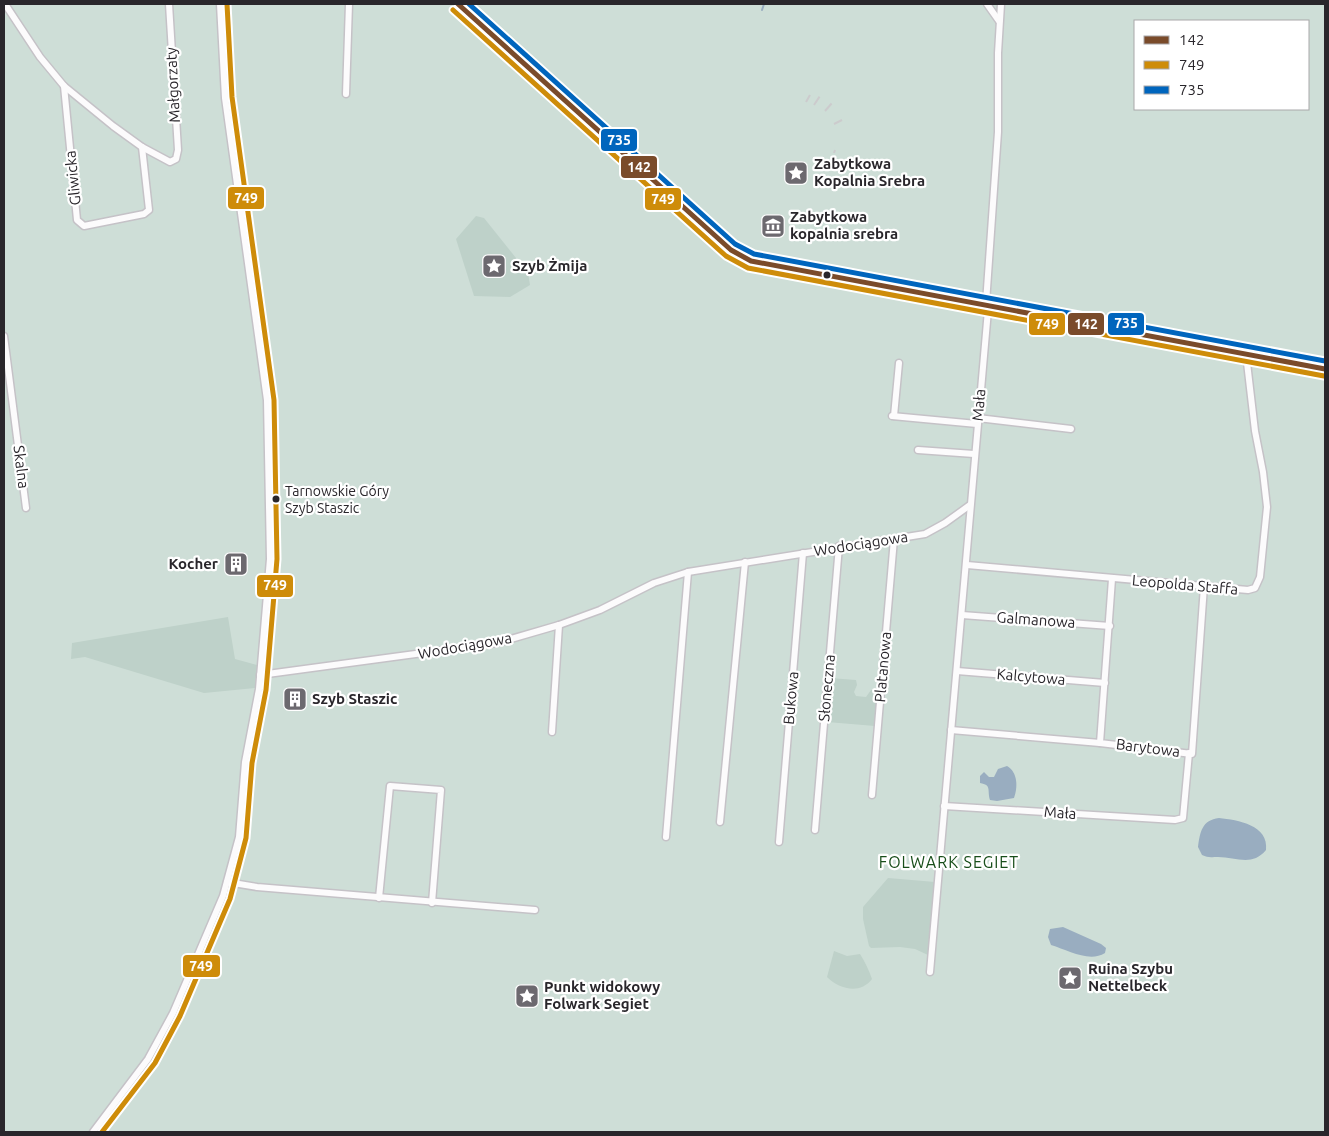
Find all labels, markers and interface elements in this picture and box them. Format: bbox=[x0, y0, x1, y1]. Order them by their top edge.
legend bbox=[1134, 20, 1309, 110]
text: 142 bbox=[1179, 31, 1204, 48]
street label: Małgorzaty bbox=[162, 47, 183, 123]
text: 749 bbox=[1179, 56, 1204, 73]
text: 735 bbox=[1179, 81, 1204, 98]
line badge: 735 bbox=[600, 128, 638, 152]
text: 735 bbox=[607, 132, 631, 148]
street label: Gliwicka bbox=[61, 150, 84, 206]
line badge: 142 bbox=[620, 155, 658, 179]
place label: Zabytkowa Kopalnia Srebra bbox=[814, 155, 925, 189]
text: 142 bbox=[627, 159, 651, 175]
place icon: Zabytkowa Kopalnia Srebra bbox=[783, 160, 809, 186]
line badge: 749 bbox=[227, 186, 265, 210]
line badge: 749 bbox=[644, 187, 682, 211]
text: 749 bbox=[234, 190, 258, 206]
text: 749 bbox=[651, 191, 675, 207]
place label: Zabytkowa kopalnia srebra bbox=[790, 208, 898, 242]
museum icon: Zabytkowa kopalnia srebra bbox=[760, 213, 786, 239]
place icon: Szyb Żmija bbox=[481, 253, 507, 279]
place label: Szyb Żmija bbox=[512, 257, 587, 274]
unlabelled marker bbox=[822, 270, 832, 280]
line badge: 749 bbox=[1028, 312, 1066, 336]
line badge: 142 bbox=[1067, 312, 1105, 336]
line badge: 735 bbox=[1107, 312, 1145, 336]
text: 735 bbox=[1114, 315, 1138, 331]
text: 749 bbox=[1035, 316, 1059, 332]
text: 142 bbox=[1074, 316, 1098, 332]
street label: Mała bbox=[969, 388, 988, 422]
street label: Skalna bbox=[10, 444, 33, 489]
place label: Tarnowskie Góry Szyb Staszic bbox=[285, 483, 389, 516]
marker: Tarnowskie Góry Szyb Staszic bbox=[271, 494, 281, 504]
street label: Wodociągowa bbox=[813, 528, 909, 559]
building icon: Kocher bbox=[223, 551, 249, 577]
place label: Kocher bbox=[169, 555, 219, 572]
street label: Leopolda Staffa bbox=[1131, 571, 1239, 598]
line badge: 749 bbox=[256, 574, 294, 598]
text: 749 bbox=[263, 577, 287, 593]
street label: Galmanowa bbox=[996, 608, 1076, 631]
street label: Wodociągowa bbox=[417, 629, 513, 662]
street label: Platanowa bbox=[871, 631, 894, 703]
street label: Słoneczna bbox=[815, 654, 838, 722]
street label: Kalcytowa bbox=[996, 665, 1066, 688]
street label: Bukowa bbox=[780, 671, 801, 725]
building icon: Szyb Staszic bbox=[282, 686, 308, 712]
place label: Szyb Staszic bbox=[312, 690, 397, 707]
street label: Barytowa bbox=[1115, 735, 1181, 760]
street label: Mała bbox=[1043, 803, 1077, 822]
district label: FOLWARK SEGIET bbox=[879, 853, 1019, 871]
line badge: 749 bbox=[182, 954, 221, 978]
text: 749 bbox=[189, 958, 213, 974]
place label: Ruina Szybu Nettelbeck bbox=[1088, 960, 1173, 994]
place icon: Ruina Szybu Nettelbeck bbox=[1057, 965, 1083, 991]
place label: Punkt widokowy Folwark Segiet bbox=[544, 978, 660, 1012]
place icon: Punkt widokowy Folwark Segiet bbox=[514, 983, 540, 1009]

